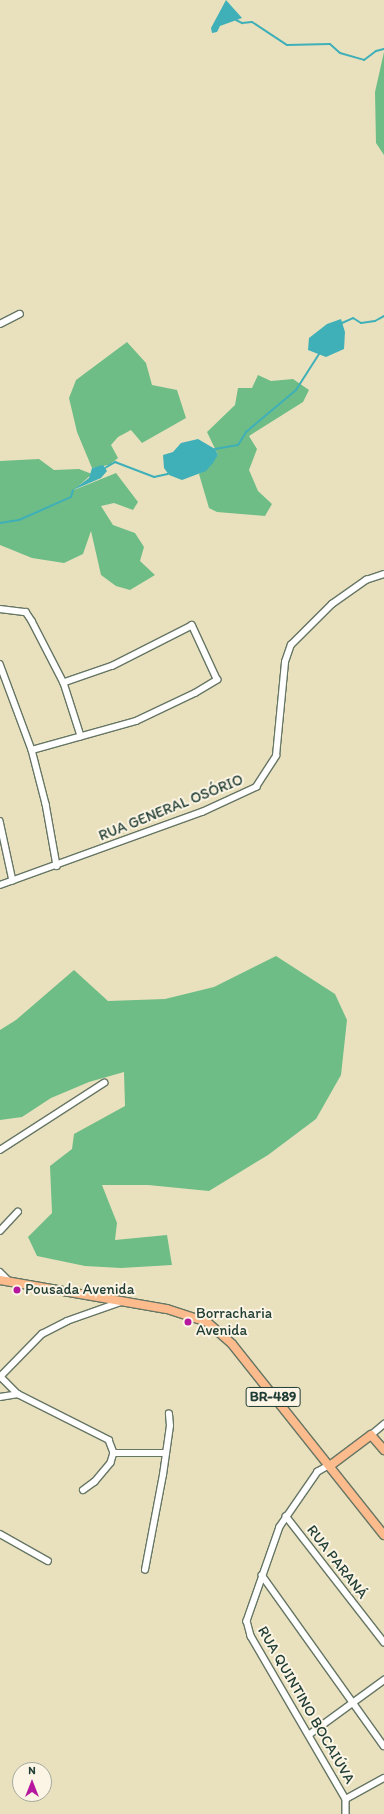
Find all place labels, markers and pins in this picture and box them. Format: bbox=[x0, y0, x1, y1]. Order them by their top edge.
place label: Pousada Avenida bbox=[25, 1281, 134, 1299]
marker: Pousada Avenida bbox=[12, 1285, 22, 1295]
place label: Borracharia Avenida bbox=[196, 1304, 272, 1339]
marker: Borracharia Avenida bbox=[183, 1317, 193, 1327]

